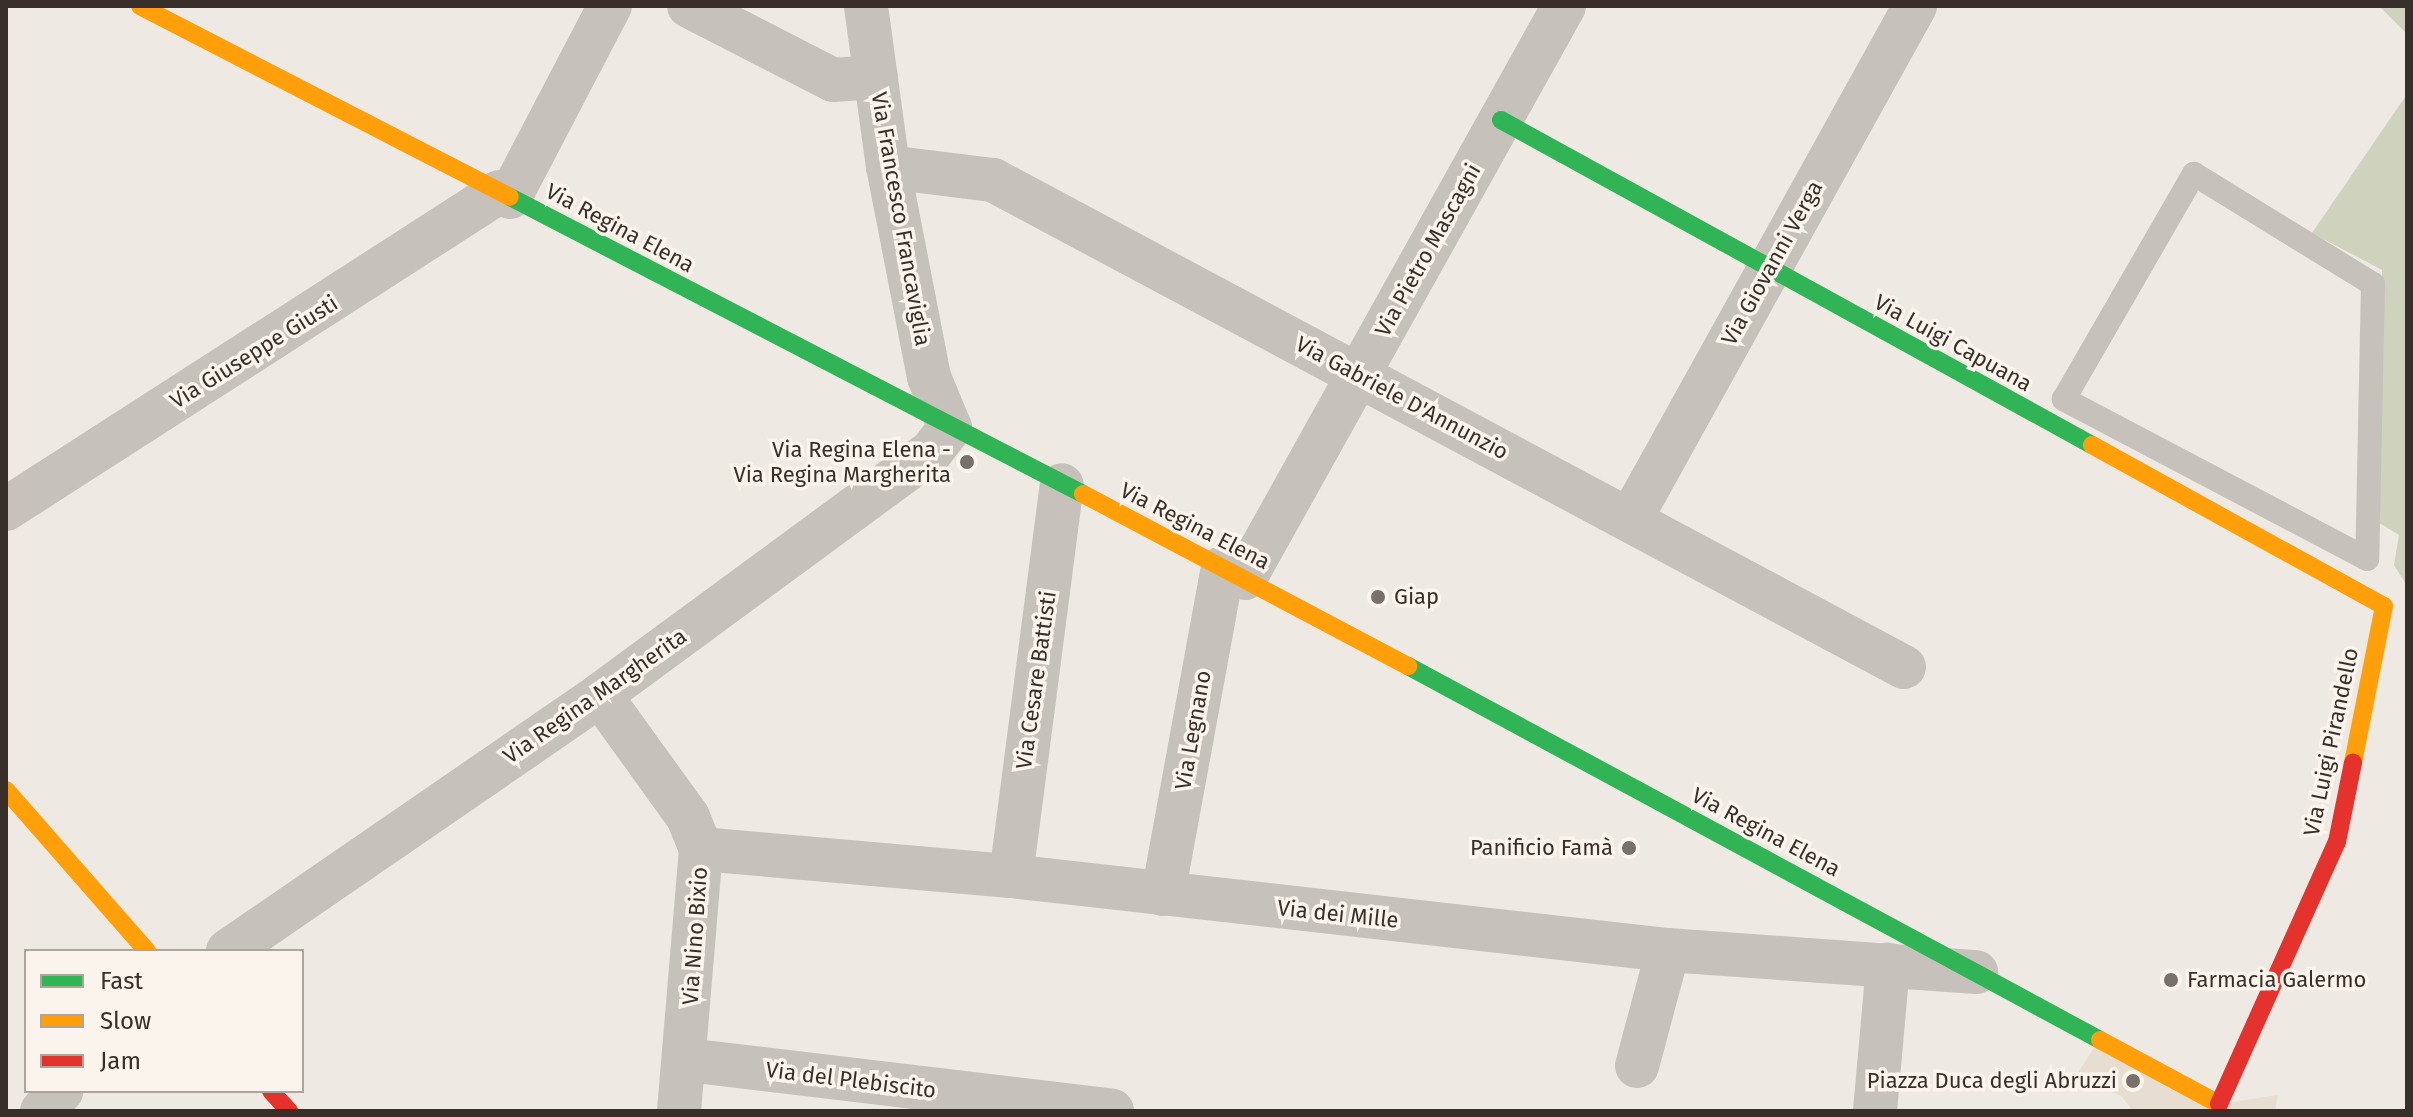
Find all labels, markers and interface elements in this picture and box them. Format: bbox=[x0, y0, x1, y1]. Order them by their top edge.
street label: Via Francesco Francaviglia bbox=[866, 90, 936, 348]
street label: Via Pietro Mascagni bbox=[1370, 159, 1486, 341]
street label: Via Giovanni Verga bbox=[1716, 176, 1828, 350]
street label: Via Regina Elena bbox=[541, 178, 699, 278]
street label: Via Luigi Capuana bbox=[1870, 289, 2036, 397]
street label: Via Giuseppe Giusti bbox=[165, 290, 343, 414]
street label: Via Gabriele D'Annunzio bbox=[1291, 331, 1513, 465]
place label: Via Regina Elena - Via Regina Margherita bbox=[733, 436, 951, 488]
marker: Via Regina Elena - Via Regina Margherita bbox=[958, 453, 976, 471]
street label: Via Regina Elena bbox=[1116, 477, 1274, 575]
place label: Giap bbox=[1394, 584, 1439, 610]
marker: Giap bbox=[1369, 588, 1387, 606]
street label: Via Cesare Battisti bbox=[1010, 589, 1062, 771]
street label: Via Regina Margherita bbox=[498, 623, 692, 769]
street label: Via Luigi Pirandello bbox=[2298, 646, 2364, 838]
street label: Via Legnano bbox=[1170, 668, 1216, 792]
street label: Via Regina Elena bbox=[1687, 782, 1845, 882]
place label: Panificio Famà bbox=[1470, 835, 1613, 861]
marker: Panificio Famà bbox=[1620, 839, 1638, 857]
street label: Via Nino Bixio bbox=[677, 866, 713, 1006]
street label: Via dei Mille bbox=[1276, 895, 1400, 933]
legend bbox=[24, 949, 304, 1093]
text: Fast bbox=[100, 967, 143, 995]
place label: Farmacia Galermo bbox=[2187, 967, 2366, 993]
marker: Farmacia Galermo bbox=[2162, 971, 2180, 989]
text: Slow bbox=[100, 1007, 151, 1035]
text: Jam bbox=[100, 1047, 141, 1075]
street label: Via del Plebiscito bbox=[764, 1056, 938, 1104]
place label: Piazza Duca degli Abruzzi bbox=[1867, 1068, 2117, 1094]
marker: Piazza Duca degli Abruzzi bbox=[2124, 1072, 2142, 1090]

